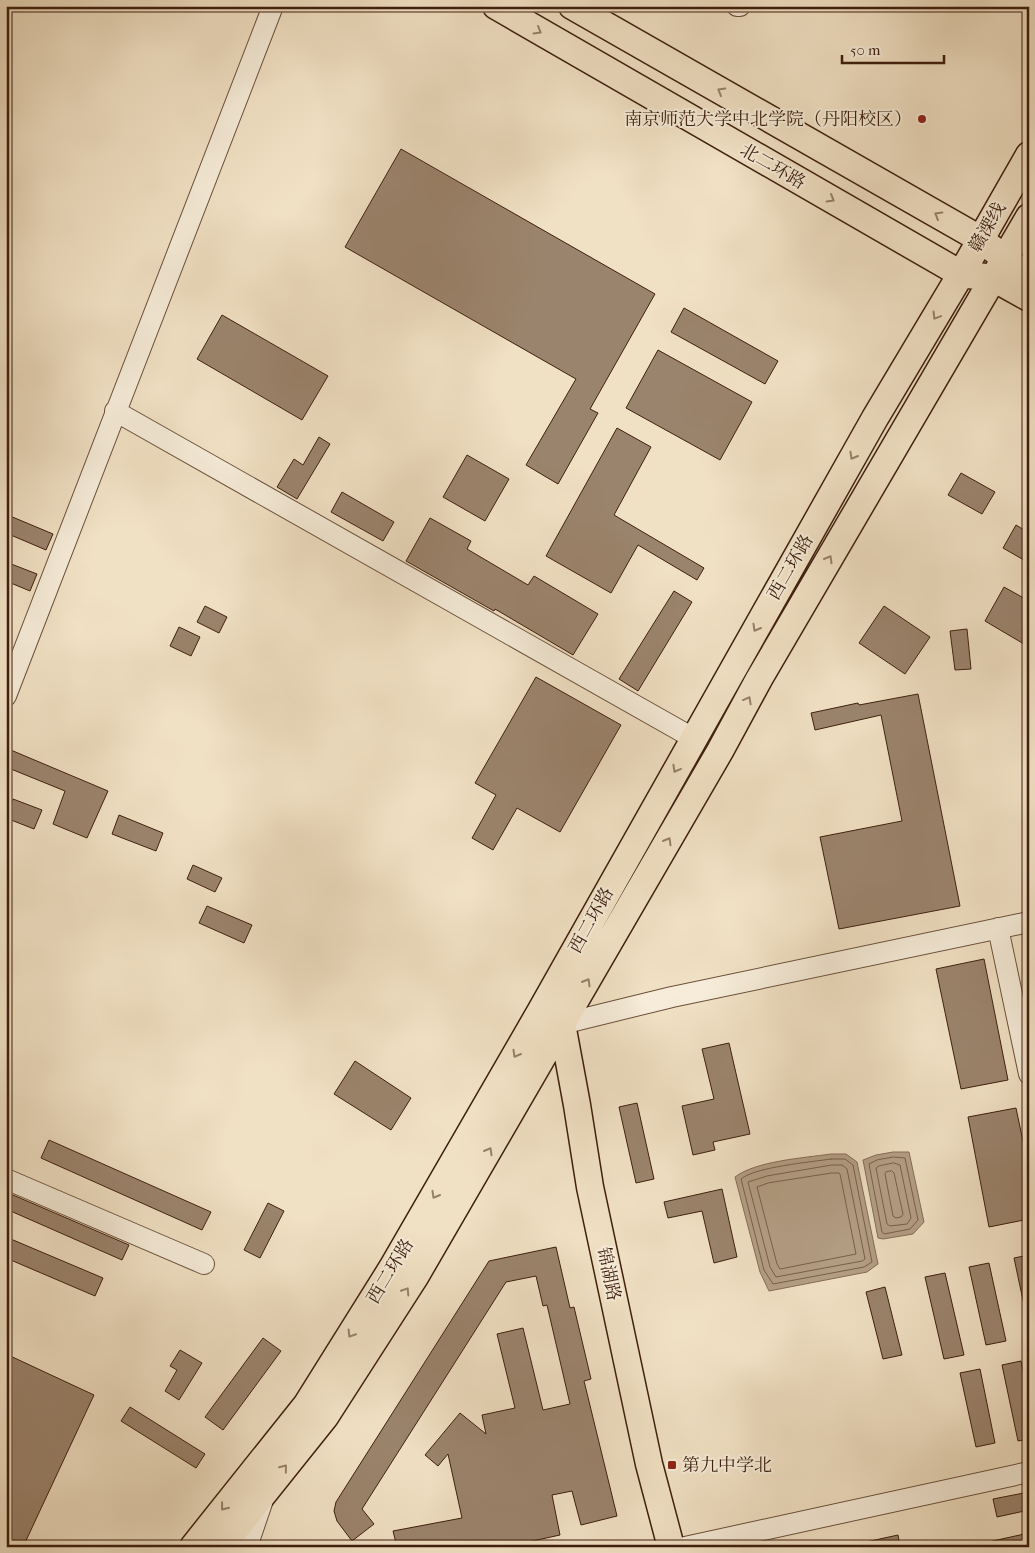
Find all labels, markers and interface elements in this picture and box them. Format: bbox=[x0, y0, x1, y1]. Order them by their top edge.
one-way arrow bbox=[533, 24, 542, 34]
scale bar bbox=[842, 32, 945, 64]
text: 50 m bbox=[850, 41, 881, 59]
one-way arrow bbox=[717, 88, 726, 98]
place label: 南京师范大学中北学院（丹阳校区） bbox=[624, 109, 912, 130]
marker: 南京师范大学中北学院（丹阳校区） bbox=[916, 113, 928, 125]
street label: 北二环路 bbox=[736, 139, 809, 194]
one-way arrow bbox=[825, 193, 834, 203]
street label: 赣溧线 bbox=[965, 199, 1010, 256]
one-way arrow bbox=[934, 211, 943, 221]
one-way arrow bbox=[932, 310, 942, 319]
one-way arrow bbox=[850, 450, 860, 459]
street label: 西二环路 bbox=[763, 531, 818, 604]
one-way arrow bbox=[823, 555, 833, 564]
one-way arrow bbox=[752, 622, 762, 631]
one-way arrow bbox=[742, 696, 752, 705]
one-way arrow bbox=[672, 764, 682, 773]
one-way arrow bbox=[661, 837, 671, 846]
street label: 西二环路 bbox=[565, 884, 618, 957]
one-way arrow bbox=[580, 978, 590, 987]
one-way arrow bbox=[512, 1048, 522, 1057]
one-way arrow bbox=[482, 1147, 492, 1156]
one-way arrow bbox=[431, 1189, 441, 1198]
street label: 西二环路 bbox=[363, 1235, 418, 1308]
street label: 锦湖路 bbox=[593, 1246, 624, 1303]
one-way arrow bbox=[400, 1287, 409, 1296]
one-way arrow bbox=[348, 1328, 357, 1338]
place label: 第九中学北 bbox=[682, 1455, 772, 1476]
marker: 第九中学北 bbox=[666, 1459, 678, 1471]
one-way arrow bbox=[279, 1464, 288, 1473]
one-way arrow bbox=[222, 1501, 230, 1510]

